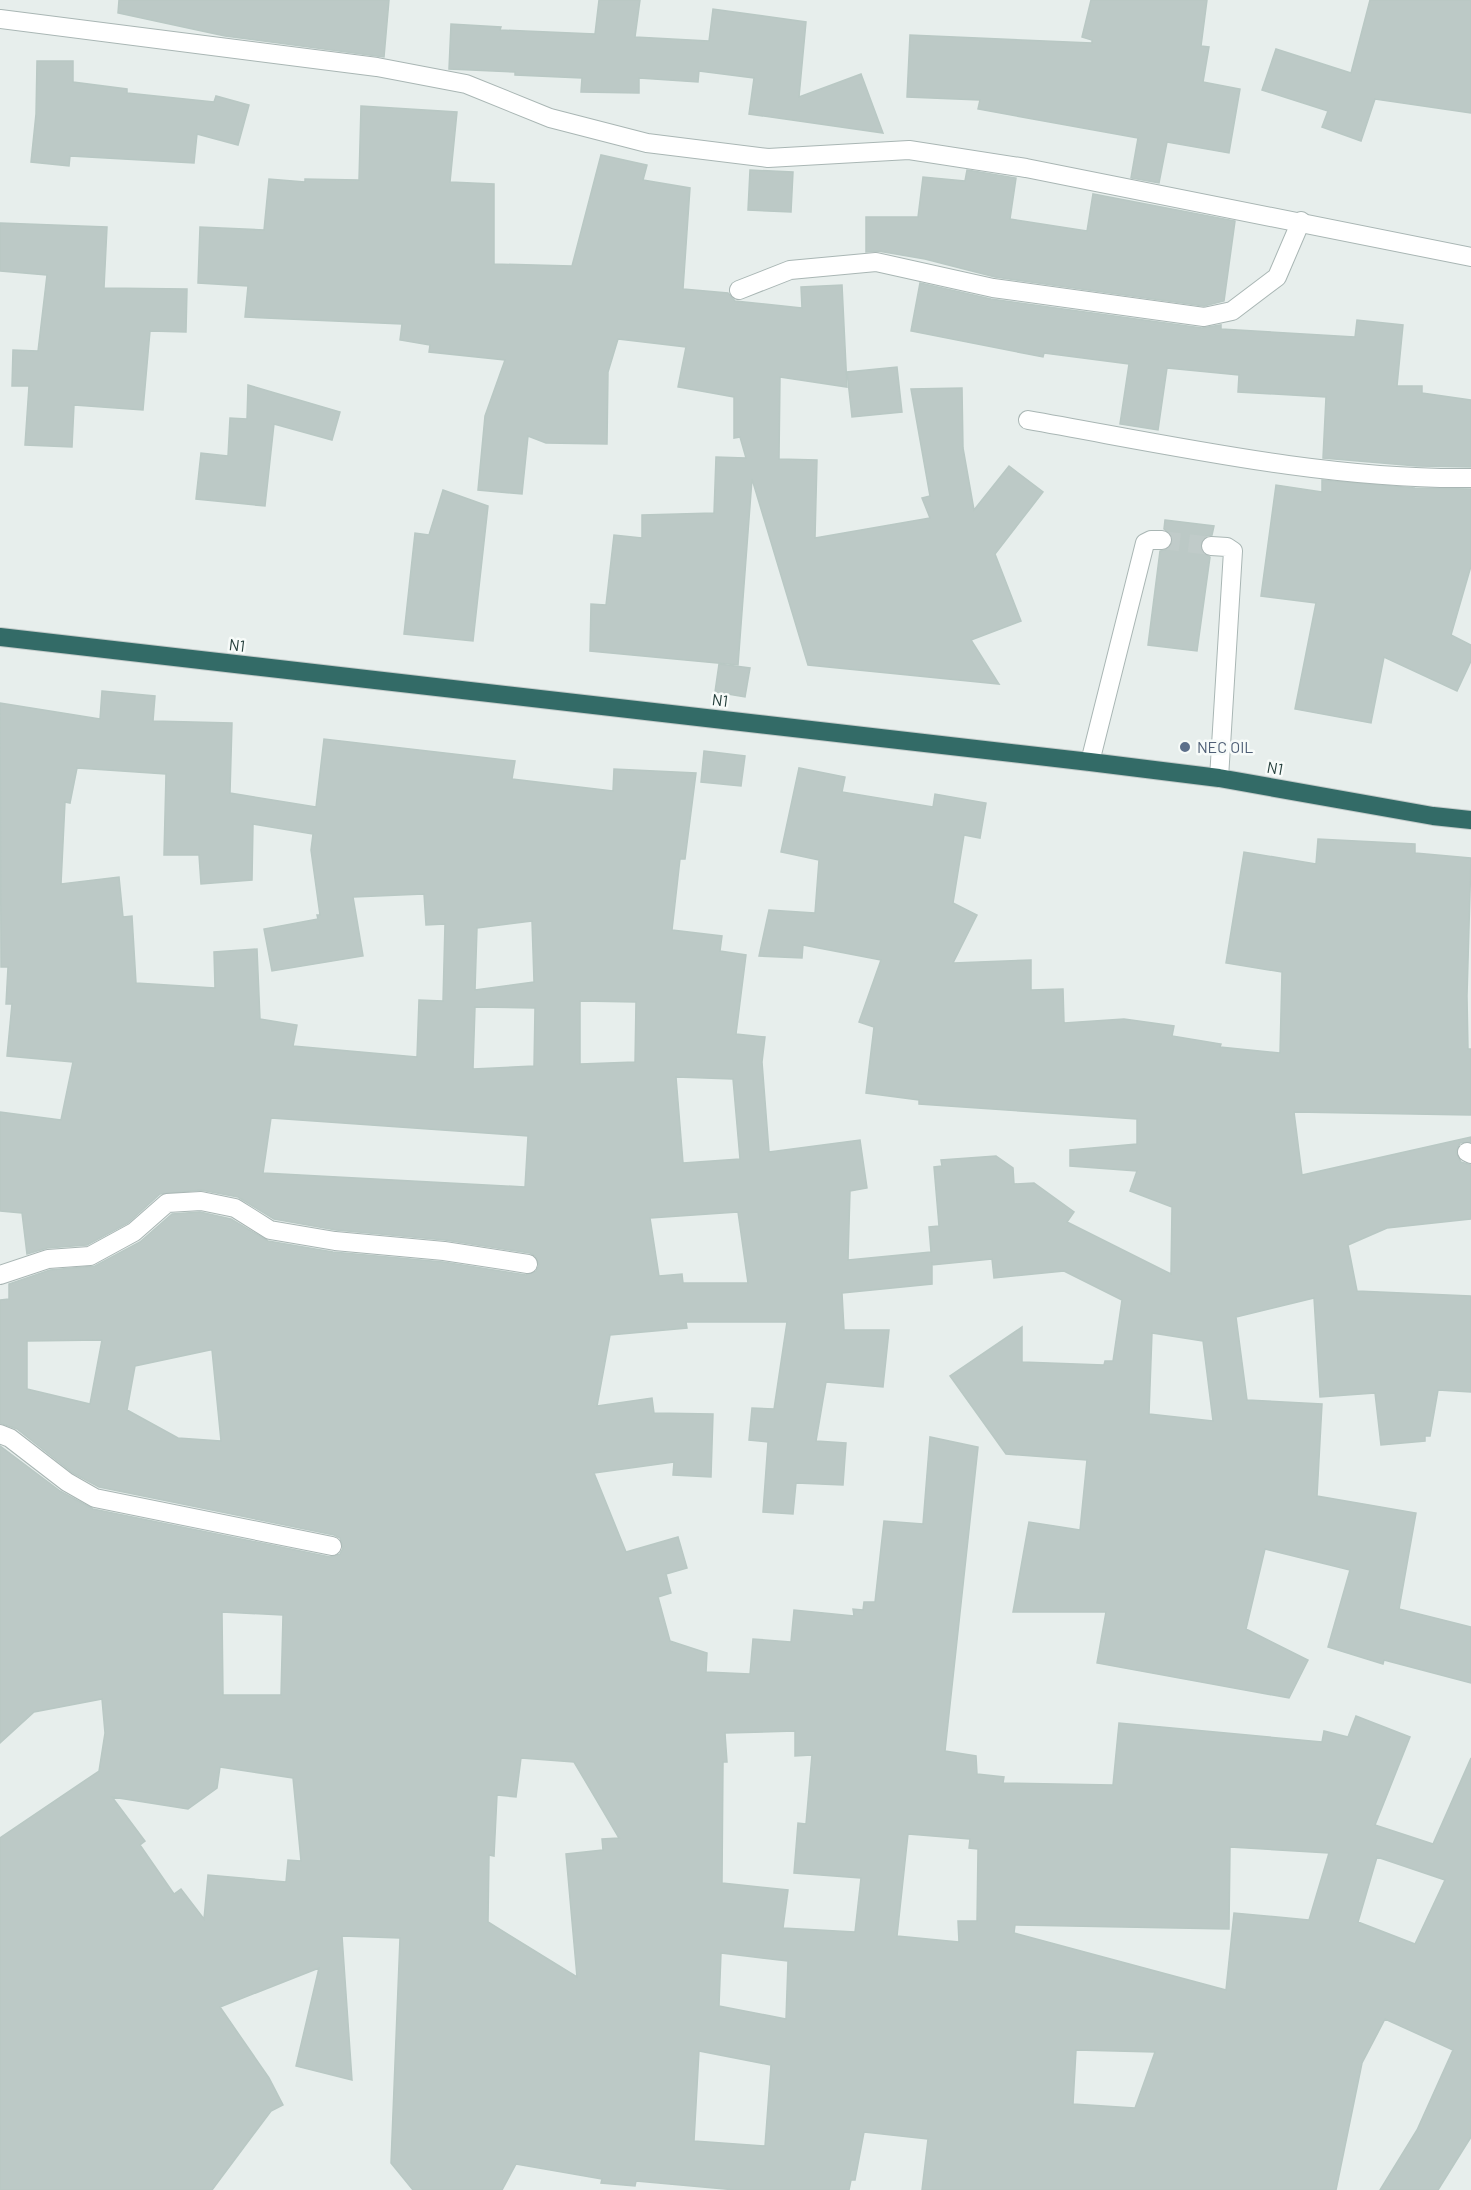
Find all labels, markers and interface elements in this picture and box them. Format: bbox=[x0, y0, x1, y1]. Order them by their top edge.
street label: N1 bbox=[228, 634, 246, 655]
street label: N1 bbox=[711, 689, 729, 710]
place label: NEC OIL bbox=[1197, 737, 1253, 756]
marker: NEC OIL bbox=[1178, 740, 1192, 754]
street label: N1 bbox=[1265, 757, 1285, 778]

